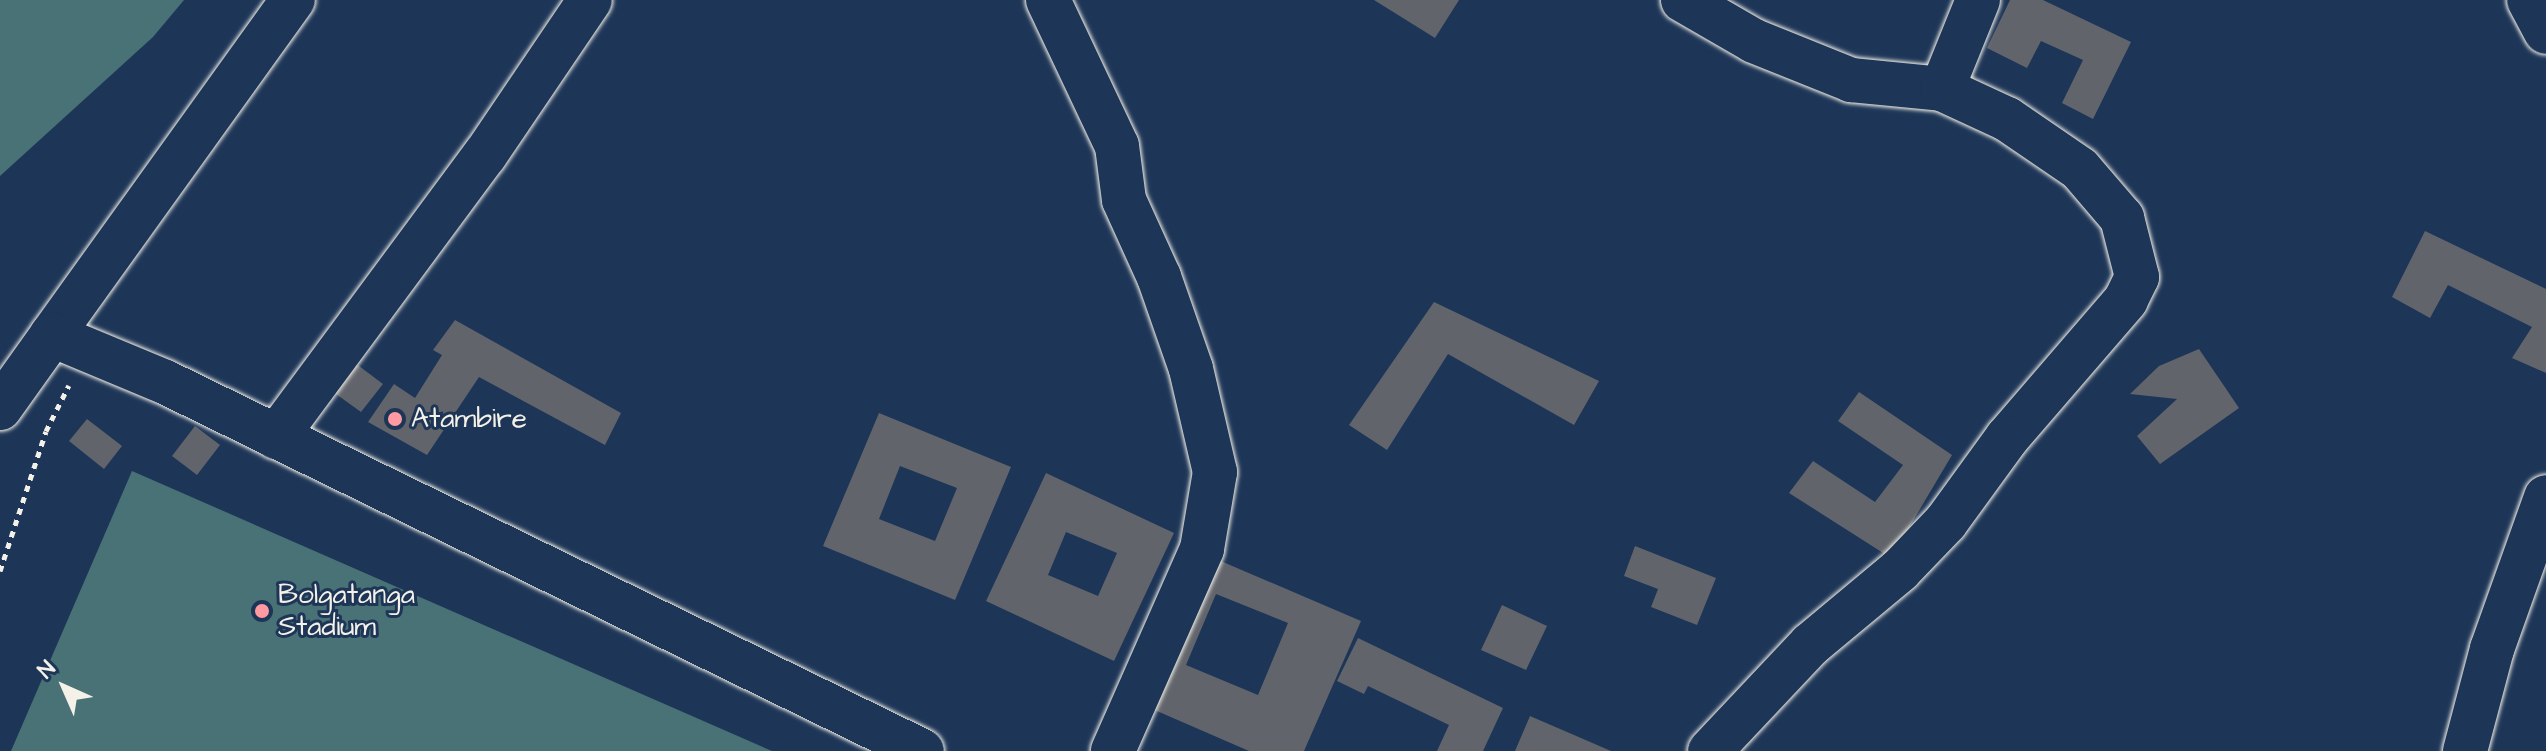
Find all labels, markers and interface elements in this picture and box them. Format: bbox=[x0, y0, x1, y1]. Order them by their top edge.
place label: Atambire bbox=[411, 402, 527, 436]
marker: Atambire bbox=[386, 410, 404, 428]
place label: Bolgatanga Stadium bbox=[278, 578, 415, 644]
marker: Bolgatanga Stadium bbox=[253, 602, 271, 620]
north arrow bbox=[24, 647, 104, 727]
text: N bbox=[31, 654, 63, 686]

